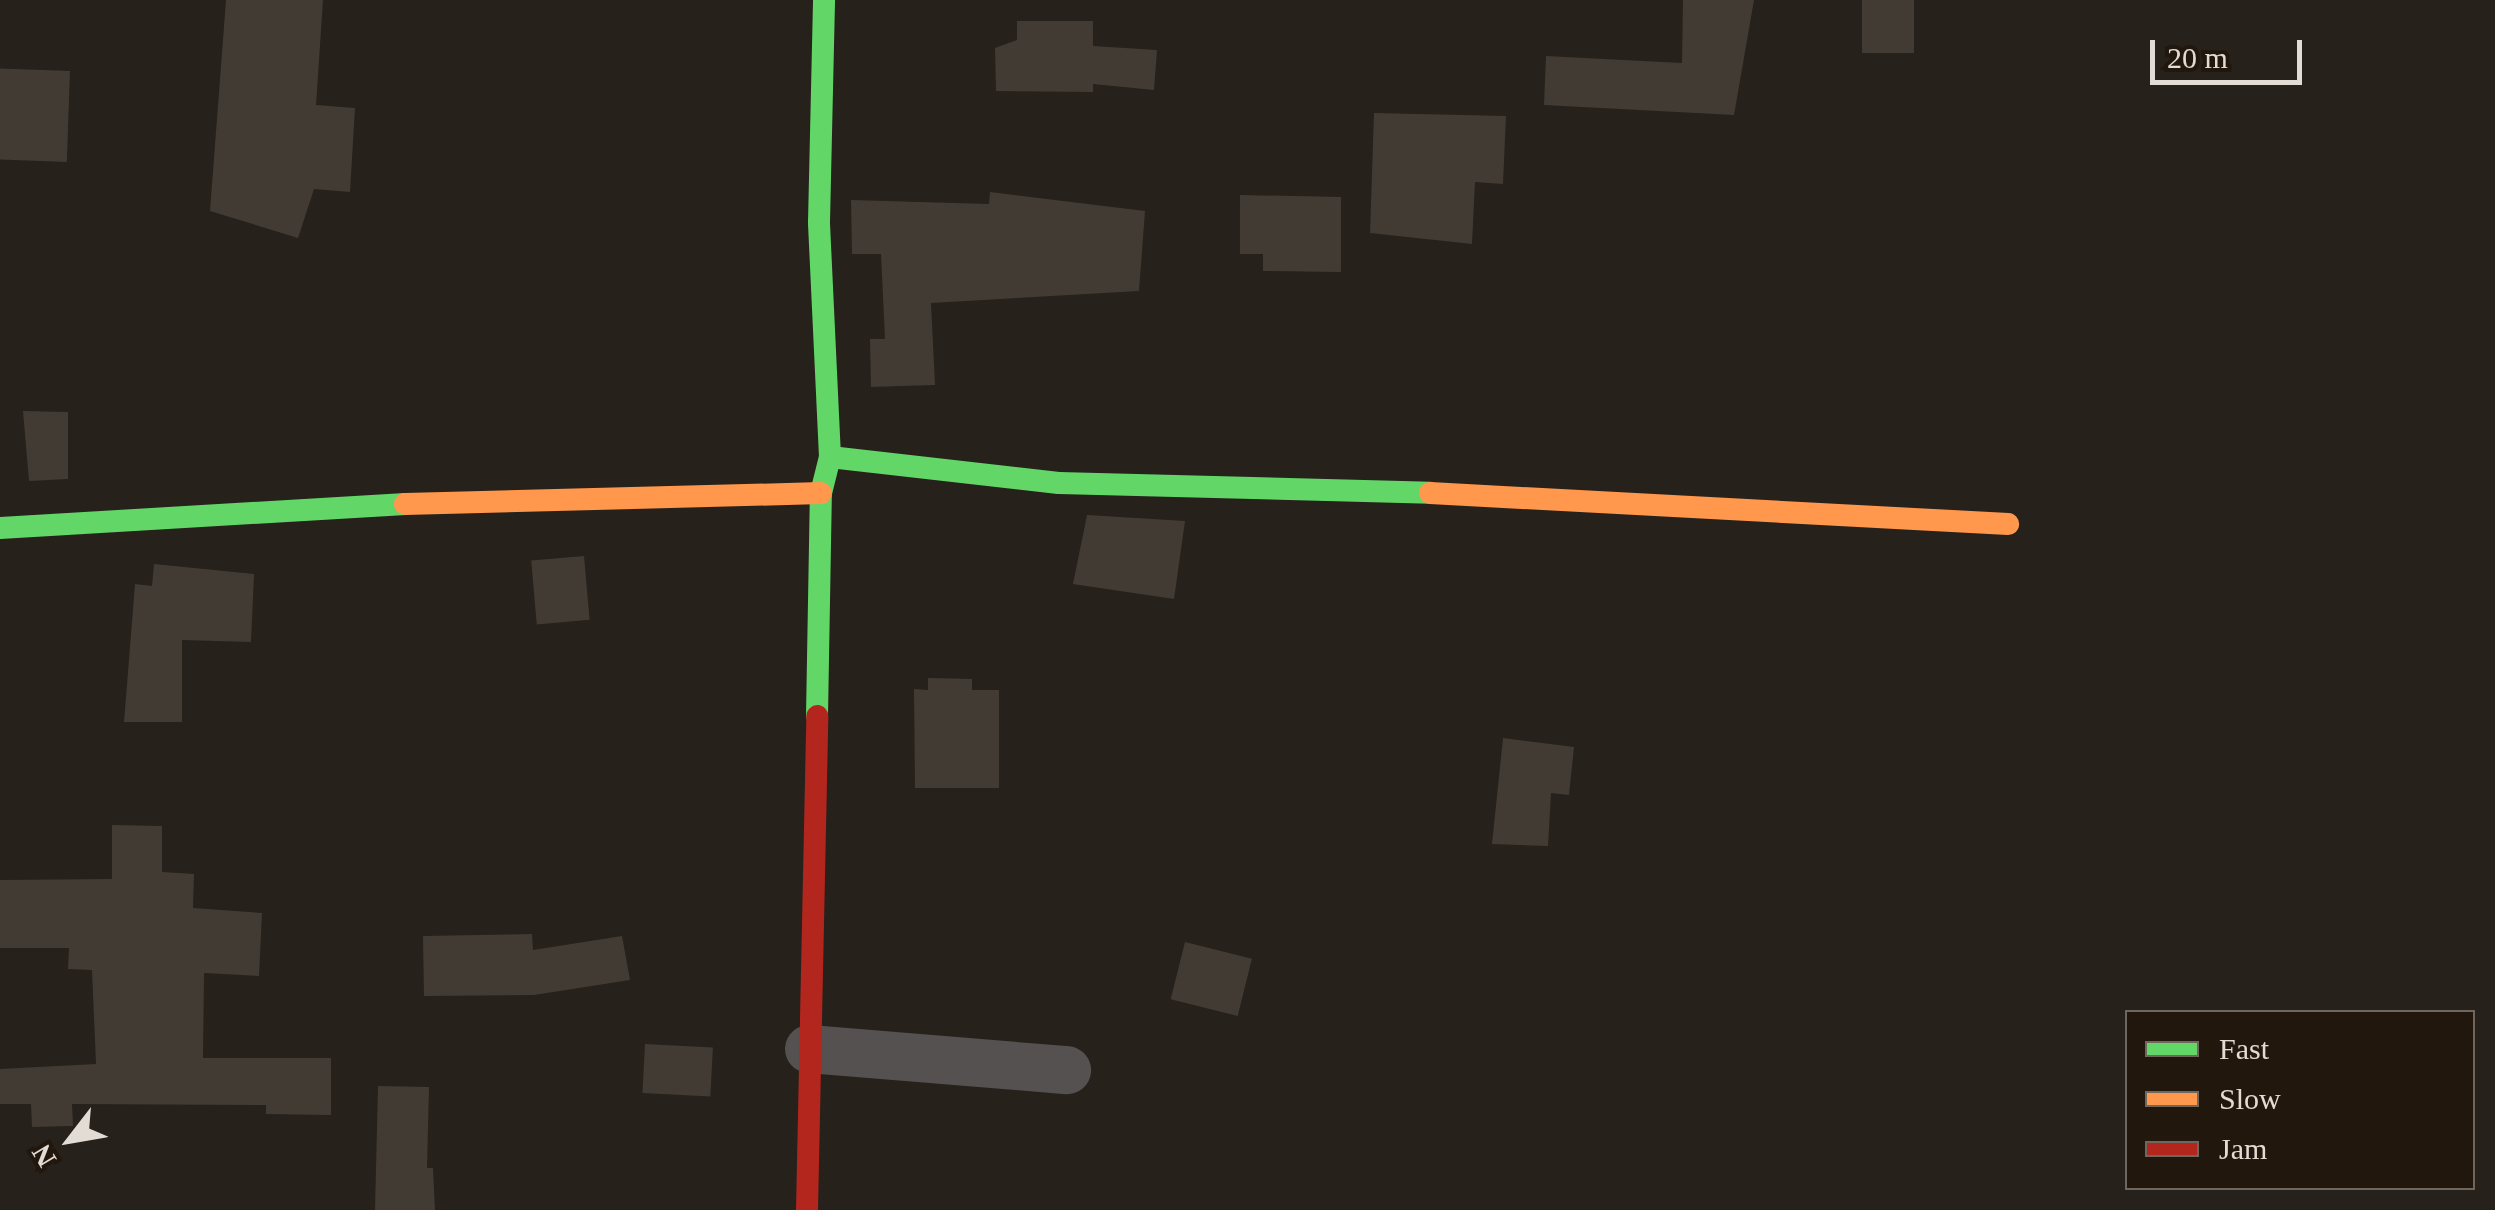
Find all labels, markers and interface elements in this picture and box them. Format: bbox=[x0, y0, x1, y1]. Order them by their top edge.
scale bar bbox=[2155, 20, 2308, 82]
text: 20 m bbox=[2167, 41, 2228, 74]
legend bbox=[2125, 1010, 2475, 1190]
text: Fast bbox=[2219, 1032, 2269, 1065]
text: Slow bbox=[2219, 1082, 2281, 1115]
north arrow bbox=[20, 1090, 120, 1190]
text: Jam bbox=[2219, 1132, 2267, 1165]
text: N bbox=[25, 1139, 62, 1172]

